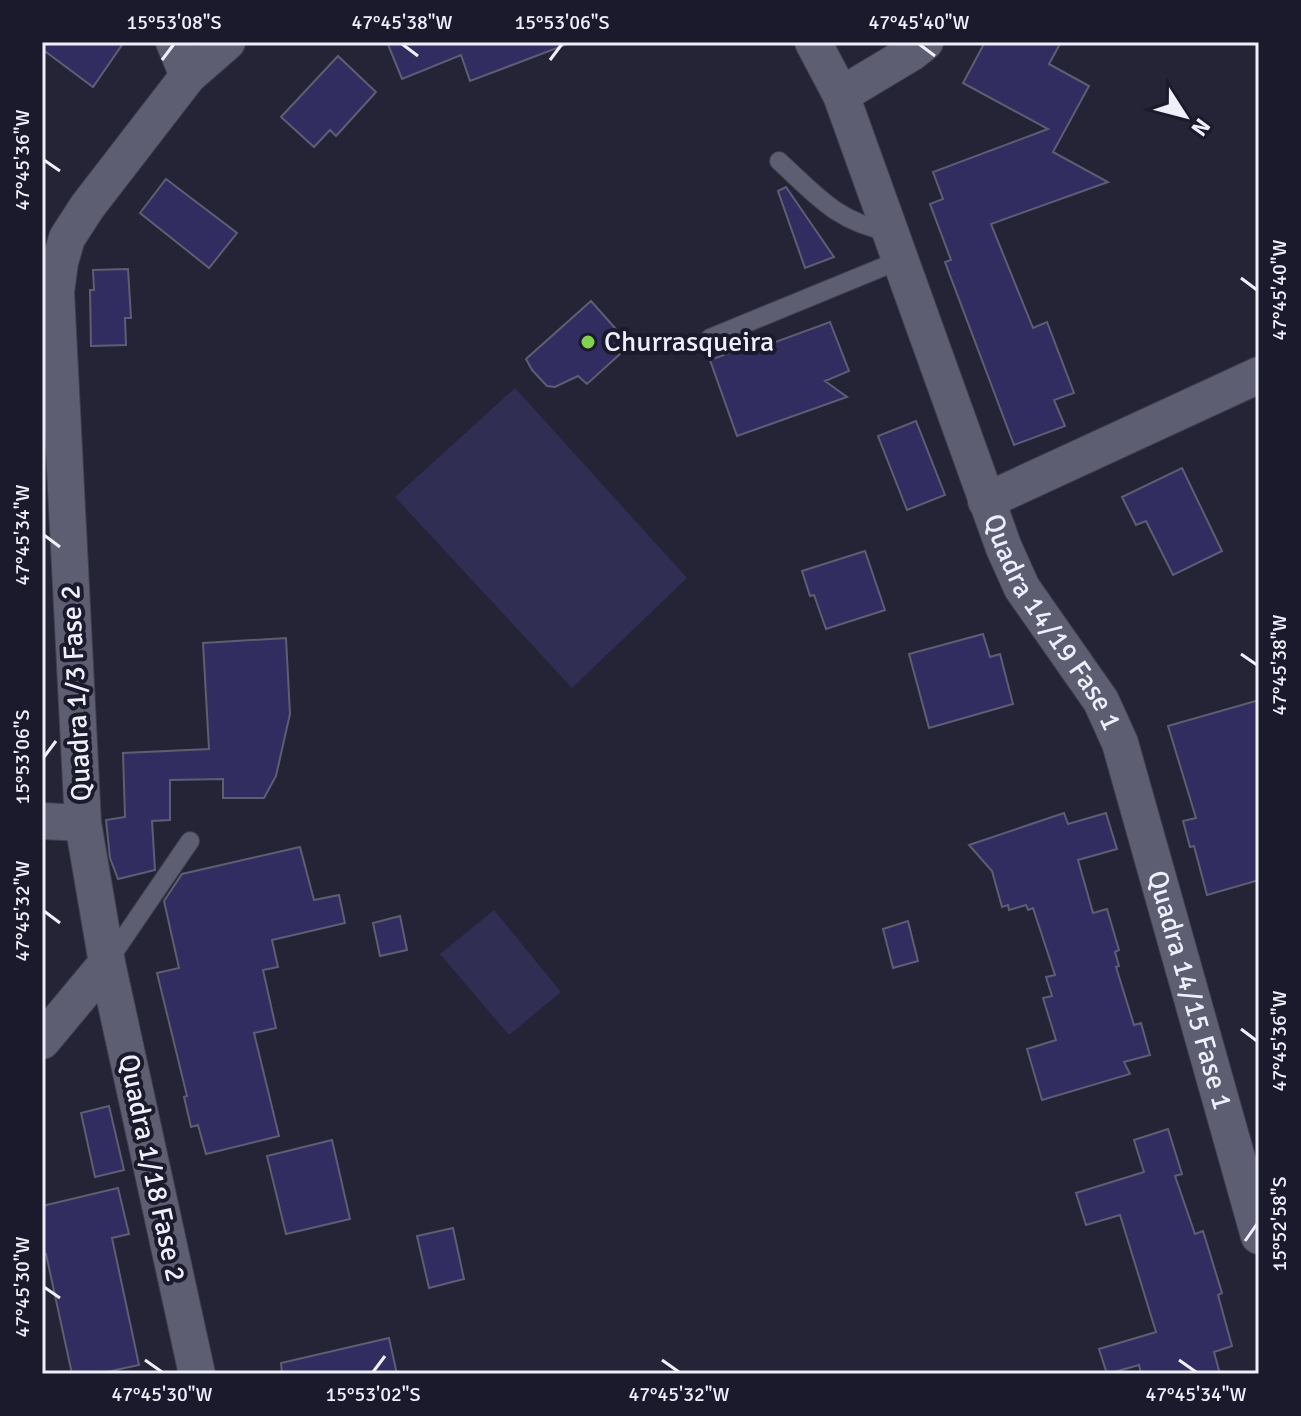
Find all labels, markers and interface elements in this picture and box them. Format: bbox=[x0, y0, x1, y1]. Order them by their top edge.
text: 15°53'08"S bbox=[126, 10, 222, 35]
text: 47°45'38"W bbox=[351, 10, 453, 35]
text: 15°53'06"S bbox=[514, 10, 610, 35]
text: 47°45'40"W bbox=[868, 10, 970, 35]
north arrow bbox=[1145, 76, 1225, 156]
text: 47°45'36"W bbox=[10, 109, 35, 211]
text: N bbox=[1185, 113, 1216, 142]
text: 47°45'40"W bbox=[1267, 239, 1292, 341]
place label: Churrasqueira bbox=[604, 325, 774, 359]
marker: Churrasqueira bbox=[579, 333, 597, 351]
text: 47°45'34"W bbox=[10, 484, 35, 586]
street label: Quadra 14/19 Fase 1 bbox=[976, 509, 1129, 736]
street label: Quadra 1/3 Fase 2 bbox=[53, 584, 99, 802]
text: 47°45'38"W bbox=[1267, 614, 1292, 716]
text: 15°53'06"S bbox=[10, 709, 35, 805]
text: 47°45'32"W bbox=[10, 860, 35, 962]
street label: Quadra 14/15 Fase 1 bbox=[1140, 867, 1240, 1114]
text: 47°45'36"W bbox=[1267, 990, 1292, 1092]
street label: Quadra 1/18 Fase 2 bbox=[111, 1051, 193, 1285]
text: 15°52'58"S bbox=[1267, 1176, 1292, 1272]
text: 47°45'30"W bbox=[10, 1236, 35, 1338]
text: 47°45'30"W bbox=[111, 1382, 213, 1407]
text: 15°53'02"S bbox=[325, 1382, 421, 1407]
text: 47°45'32"W bbox=[628, 1382, 730, 1407]
text: 47°45'34"W bbox=[1145, 1382, 1247, 1407]

